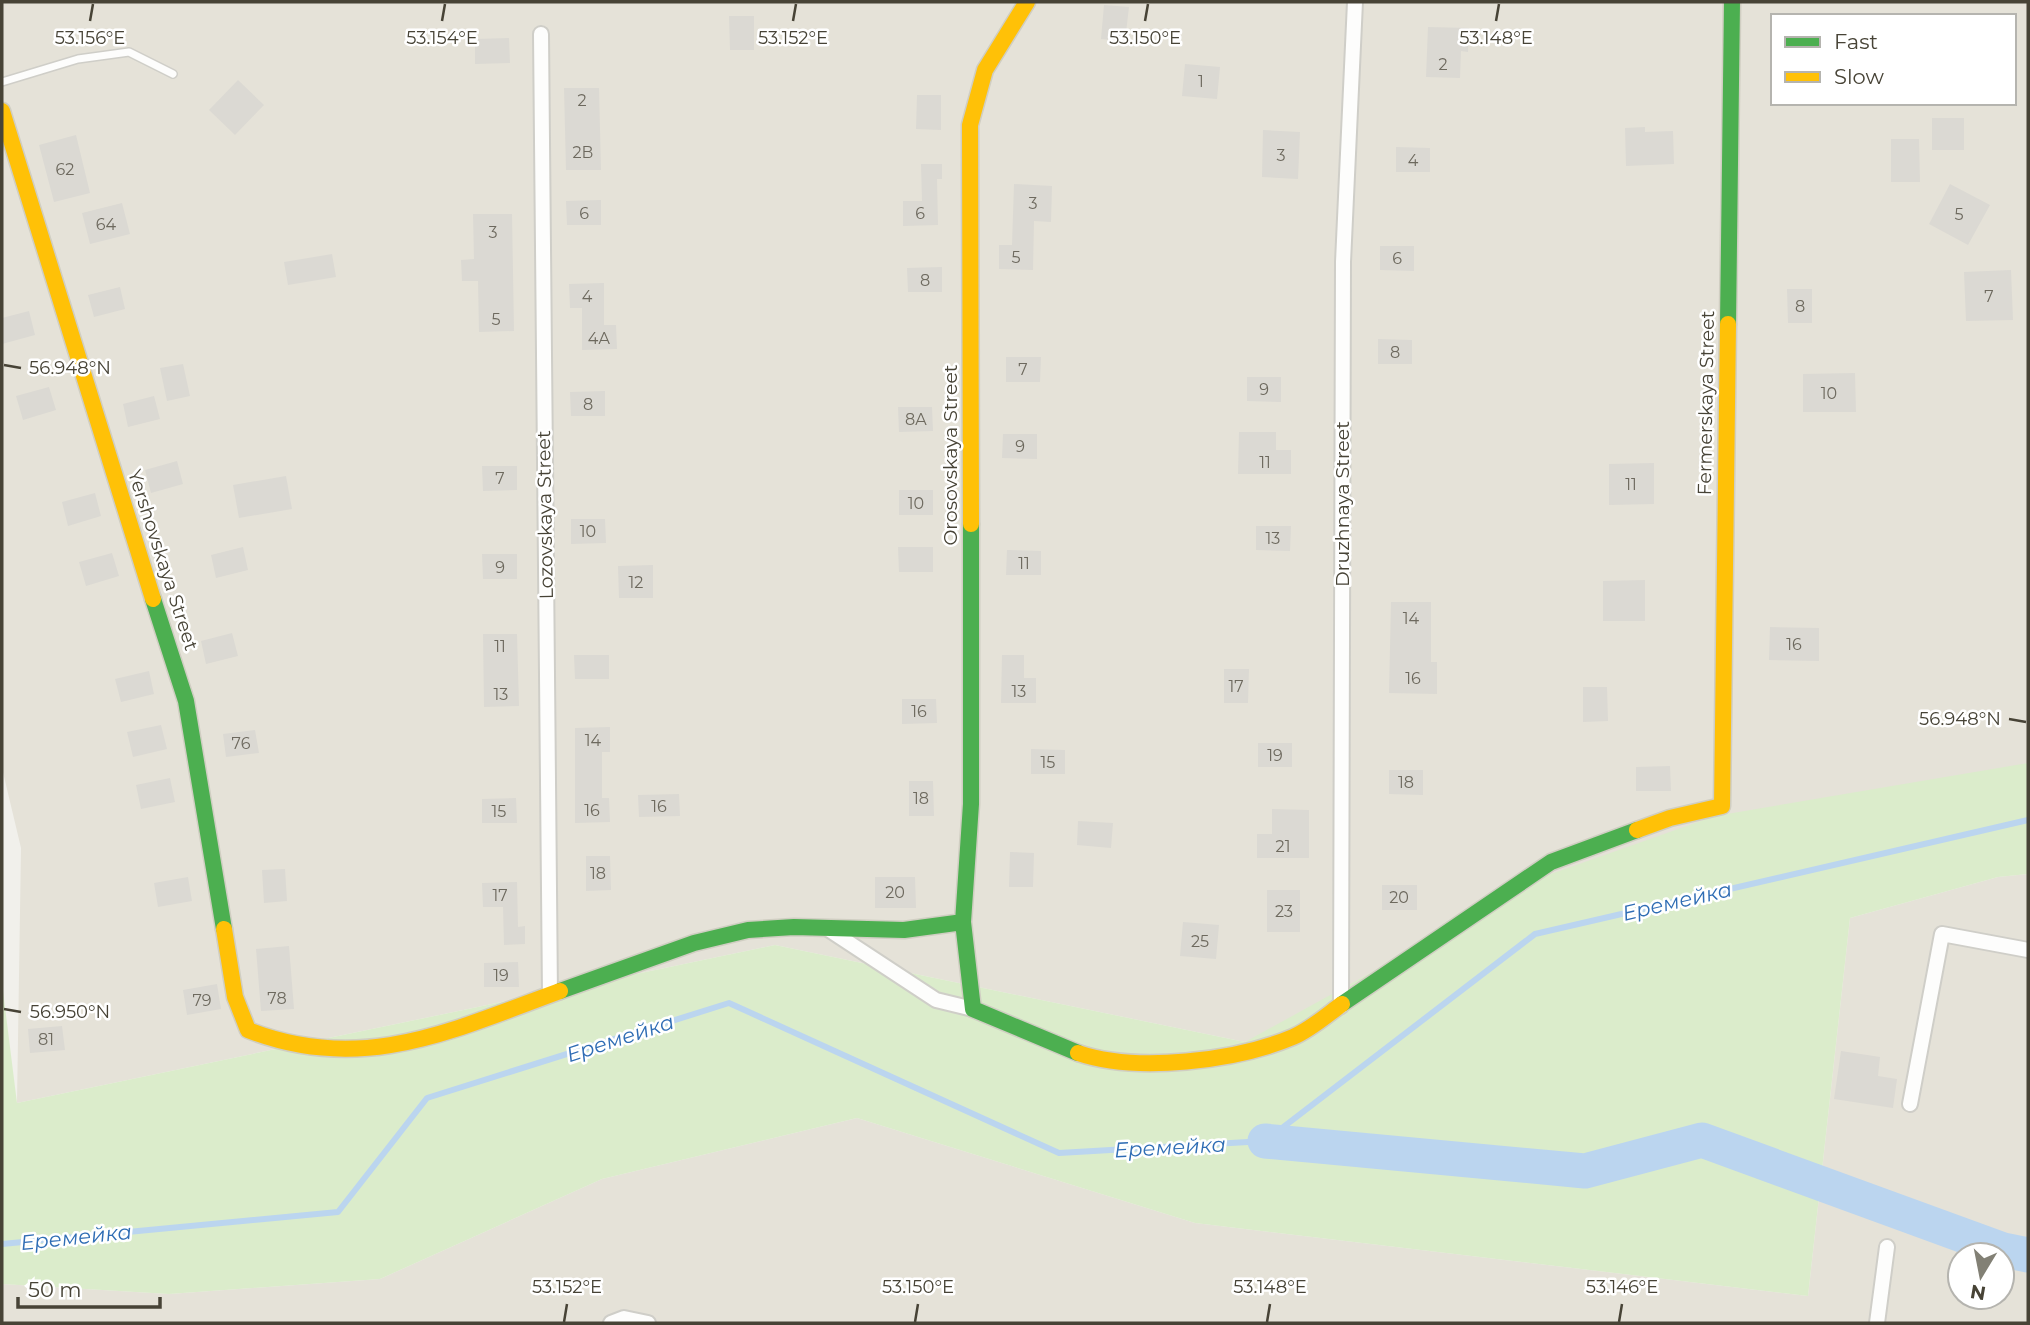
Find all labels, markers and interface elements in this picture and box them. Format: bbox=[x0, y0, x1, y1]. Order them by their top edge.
legend bbox=[1771, 14, 2016, 105]
text: 53.156°E bbox=[55, 27, 125, 49]
text: 53.154°E bbox=[406, 27, 478, 49]
text: 53.152°E bbox=[758, 27, 828, 49]
text: 53.150°E bbox=[1109, 27, 1181, 49]
text: 53.148°E bbox=[1459, 27, 1533, 49]
text: Fast bbox=[1834, 29, 1878, 54]
house number: 2 bbox=[1438, 55, 1448, 74]
text: Slow bbox=[1834, 64, 1884, 89]
house number: 1 bbox=[1198, 72, 1204, 91]
house number: 2 bbox=[577, 91, 587, 110]
house number: 2В bbox=[572, 143, 594, 162]
house number: 3 bbox=[1276, 146, 1286, 165]
house number: 4 bbox=[1408, 151, 1419, 170]
house number: 62 bbox=[56, 160, 74, 179]
house number: 3 bbox=[1028, 194, 1038, 213]
house number: 6 bbox=[579, 204, 589, 223]
house number: 6 bbox=[915, 204, 925, 223]
house number: 5 bbox=[1954, 205, 1964, 224]
house number: 64 bbox=[96, 215, 117, 234]
house number: 3 bbox=[488, 223, 498, 242]
house number: 5 bbox=[1011, 248, 1021, 267]
house number: 6 bbox=[1392, 249, 1402, 268]
house number: 8 bbox=[920, 271, 930, 290]
house number: 4 bbox=[582, 287, 593, 306]
house number: 7 bbox=[1984, 287, 1994, 306]
house number: 8 bbox=[1795, 297, 1805, 316]
house number: 5 bbox=[491, 310, 501, 329]
street label: Fermerskaya Street bbox=[1693, 310, 1719, 496]
house number: 4А bbox=[588, 329, 610, 348]
house number: 8 bbox=[1390, 343, 1400, 362]
text: 56.948°N bbox=[29, 357, 111, 379]
house number: 7 bbox=[1018, 360, 1028, 379]
street label: Orosovskaya Street bbox=[939, 364, 962, 546]
house number: 9 bbox=[1259, 380, 1269, 399]
house number: 10 bbox=[1821, 384, 1837, 403]
house number: 8 bbox=[583, 395, 593, 414]
house number: 8А bbox=[905, 410, 927, 429]
street label: Druzhnaya Street bbox=[1331, 421, 1354, 587]
street label: Lozovskaya Street bbox=[532, 430, 558, 600]
house number: 9 bbox=[1015, 437, 1025, 456]
house number: 11 bbox=[1259, 453, 1271, 472]
street label: Yershovskaya Street bbox=[123, 467, 203, 654]
house number: 7 bbox=[495, 469, 505, 488]
house number: 11 bbox=[1625, 475, 1637, 494]
house number: 10 bbox=[908, 494, 924, 513]
house number: 10 bbox=[580, 522, 596, 541]
house number: 13 bbox=[1266, 529, 1280, 548]
house number: 11 bbox=[1018, 554, 1030, 573]
house number: 9 bbox=[495, 558, 505, 577]
house number: 12 bbox=[629, 573, 643, 592]
house number: 14 bbox=[1403, 609, 1420, 628]
house number: 16 bbox=[1786, 635, 1802, 654]
house number: 11 bbox=[494, 637, 506, 656]
house number: 16 bbox=[1405, 669, 1421, 688]
house number: 17 bbox=[1228, 677, 1244, 696]
house number: 13 bbox=[1012, 682, 1026, 701]
house number: 13 bbox=[494, 685, 508, 704]
house number: 16 bbox=[911, 702, 927, 721]
text: 56.948°N bbox=[1919, 708, 2001, 730]
house number: 14 bbox=[585, 731, 602, 750]
house number: 76 bbox=[232, 734, 251, 753]
house number: 19 bbox=[1267, 746, 1283, 765]
house number: 15 bbox=[1041, 753, 1055, 772]
house number: 18 bbox=[1398, 773, 1414, 792]
house number: 18 bbox=[913, 789, 929, 808]
house number: 16 bbox=[651, 797, 667, 816]
house number: 16 bbox=[584, 801, 600, 820]
house number: 15 bbox=[492, 802, 506, 821]
house number: 21 bbox=[1276, 837, 1290, 856]
house number: 18 bbox=[590, 864, 606, 883]
water label: Еремейка bbox=[1620, 876, 1734, 926]
house number: 20 bbox=[885, 883, 905, 902]
house number: 17 bbox=[492, 886, 508, 905]
house number: 20 bbox=[1389, 888, 1409, 907]
house number: 23 bbox=[1275, 902, 1293, 921]
house number: 25 bbox=[1191, 932, 1209, 951]
house number: 19 bbox=[493, 966, 509, 985]
house number: 78 bbox=[267, 989, 287, 1008]
house number: 79 bbox=[192, 991, 212, 1010]
text: 56.950°N bbox=[30, 1001, 110, 1023]
water label: Еремейка bbox=[563, 1009, 677, 1067]
house number: 81 bbox=[38, 1030, 54, 1049]
water label: Еремейка bbox=[1114, 1132, 1226, 1162]
water label: Еремейка bbox=[19, 1219, 133, 1255]
north arrow bbox=[1946, 1241, 2016, 1311]
scale bar bbox=[18, 1266, 159, 1310]
text: 53.152°E bbox=[532, 1276, 602, 1298]
text: 53.150°E bbox=[882, 1276, 954, 1298]
text: 53.148°E bbox=[1233, 1276, 1307, 1298]
text: 53.146°E bbox=[1586, 1276, 1658, 1298]
text: 50 m bbox=[28, 1277, 82, 1302]
text: N bbox=[1969, 1280, 1988, 1305]

